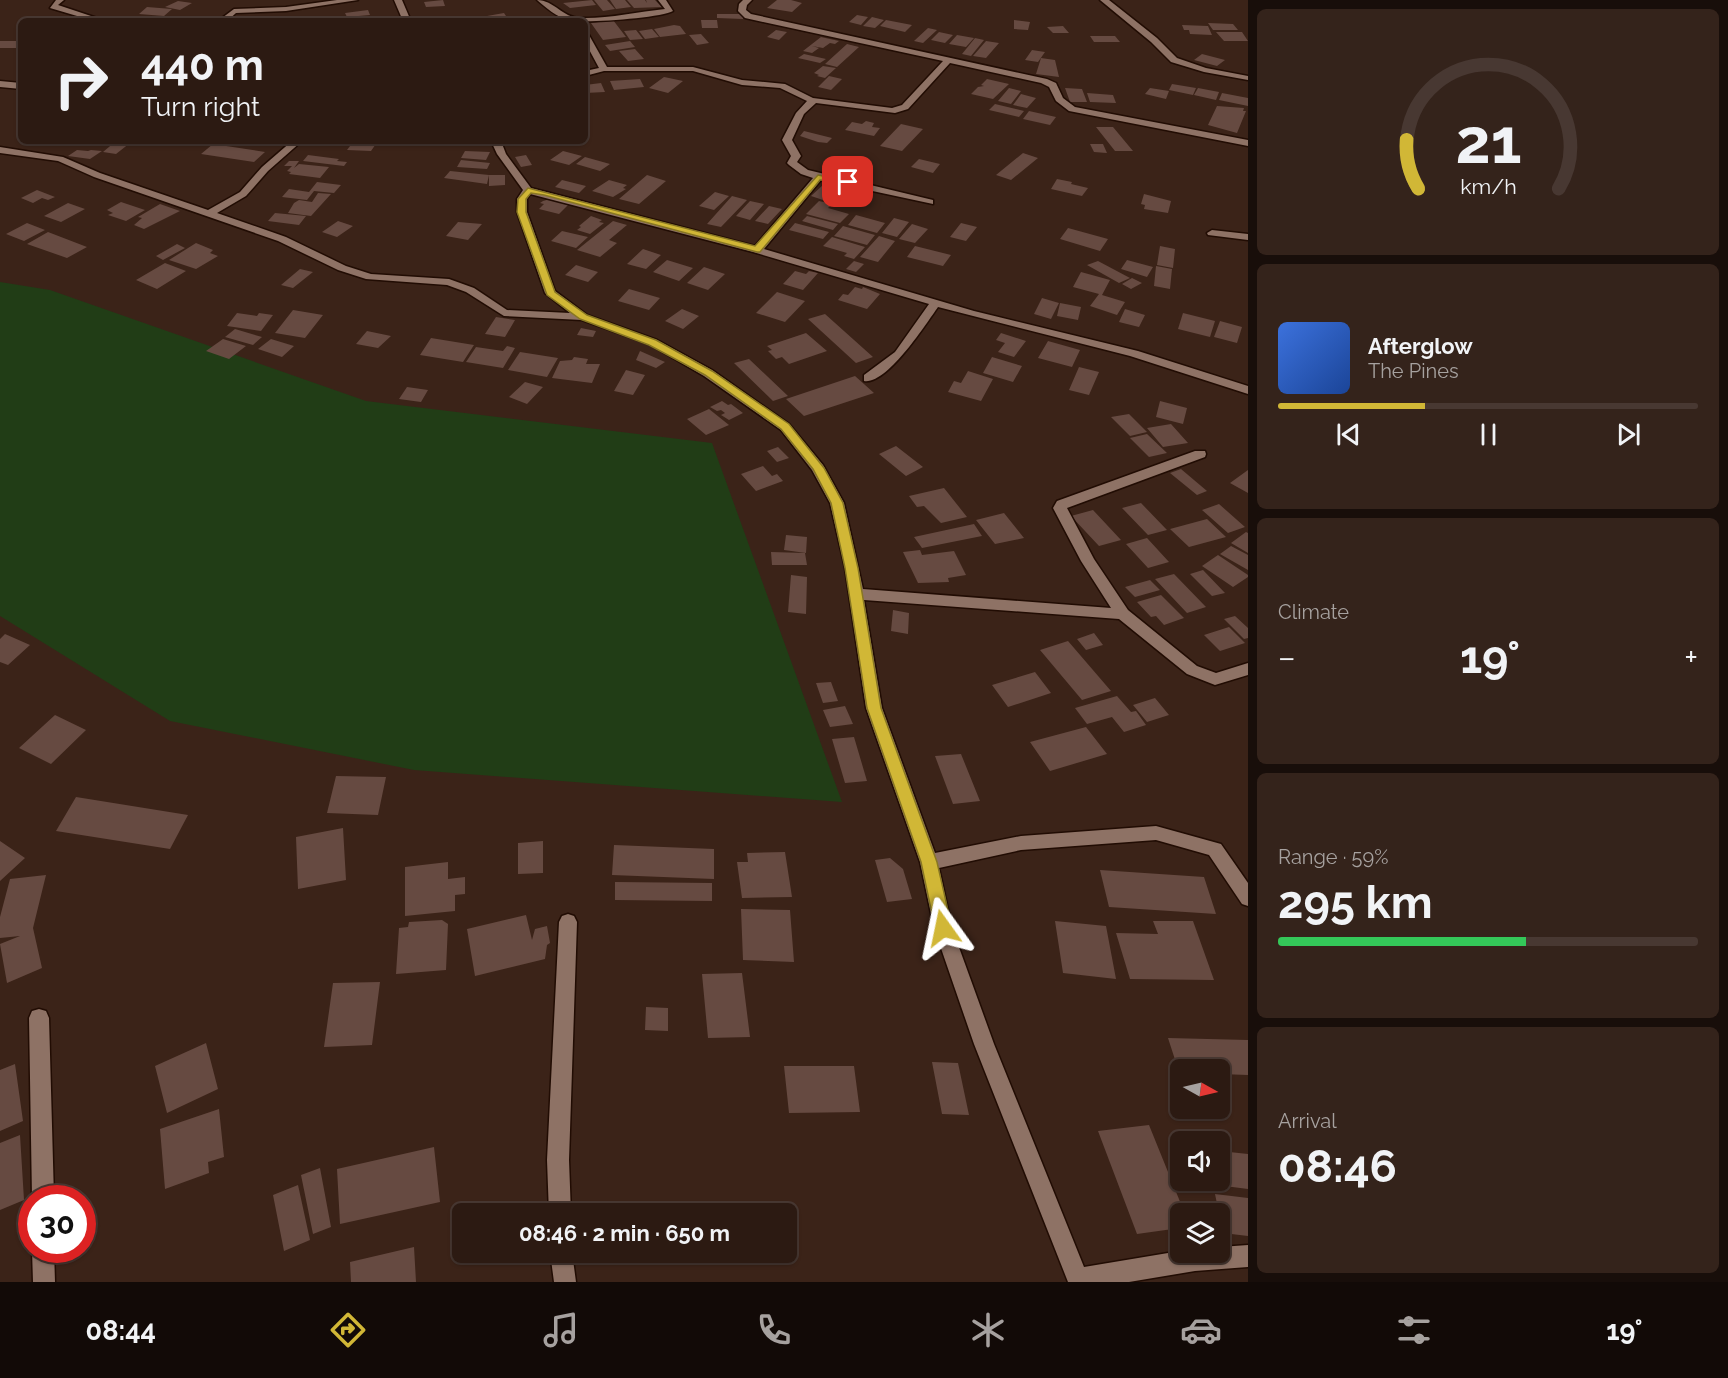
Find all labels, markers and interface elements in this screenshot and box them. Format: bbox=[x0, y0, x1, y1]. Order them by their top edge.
text: 440 m bbox=[141, 41, 264, 90]
icon: right bbox=[42, 42, 120, 120]
text: Turn right bbox=[141, 91, 260, 122]
text: 21 bbox=[1455, 104, 1521, 178]
pin bbox=[822, 156, 873, 207]
icon: arrive bbox=[831, 165, 864, 198]
text: km/h bbox=[1460, 174, 1516, 199]
text: Afterglow bbox=[1368, 333, 1473, 359]
text: The Pines bbox=[1368, 359, 1459, 383]
icon: previous bbox=[1332, 418, 1365, 451]
icon: pause bbox=[1472, 418, 1505, 451]
icon: next bbox=[1612, 418, 1645, 451]
text: Climate bbox=[1278, 600, 1349, 624]
text: 19° bbox=[1460, 631, 1520, 684]
text: − bbox=[1278, 638, 1296, 677]
text: + bbox=[1684, 638, 1698, 677]
text: Range · 59% bbox=[1278, 845, 1388, 869]
text: 295 km bbox=[1278, 876, 1433, 929]
position arrow bbox=[911, 896, 975, 960]
north arrow bbox=[1170, 1059, 1230, 1119]
map controls bbox=[1170, 1059, 1230, 1263]
text: Arrival bbox=[1278, 1109, 1337, 1133]
button: sound bbox=[1170, 1131, 1230, 1191]
text: 08:46 bbox=[1278, 1140, 1397, 1193]
speed limit sign: 30 bbox=[18, 1185, 96, 1263]
button: layers bbox=[1170, 1203, 1230, 1263]
text: 08:46 · 2 min · 650 m bbox=[519, 1220, 730, 1246]
icon: directions bbox=[327, 1309, 369, 1351]
icon: music bbox=[540, 1309, 582, 1351]
icon: phone bbox=[753, 1309, 795, 1351]
icon: climate bbox=[967, 1309, 1009, 1351]
icon: car bbox=[1180, 1309, 1222, 1351]
icon: filters bbox=[1393, 1309, 1435, 1351]
text: 08:44 bbox=[86, 1315, 156, 1346]
text: 19° bbox=[1606, 1315, 1642, 1346]

